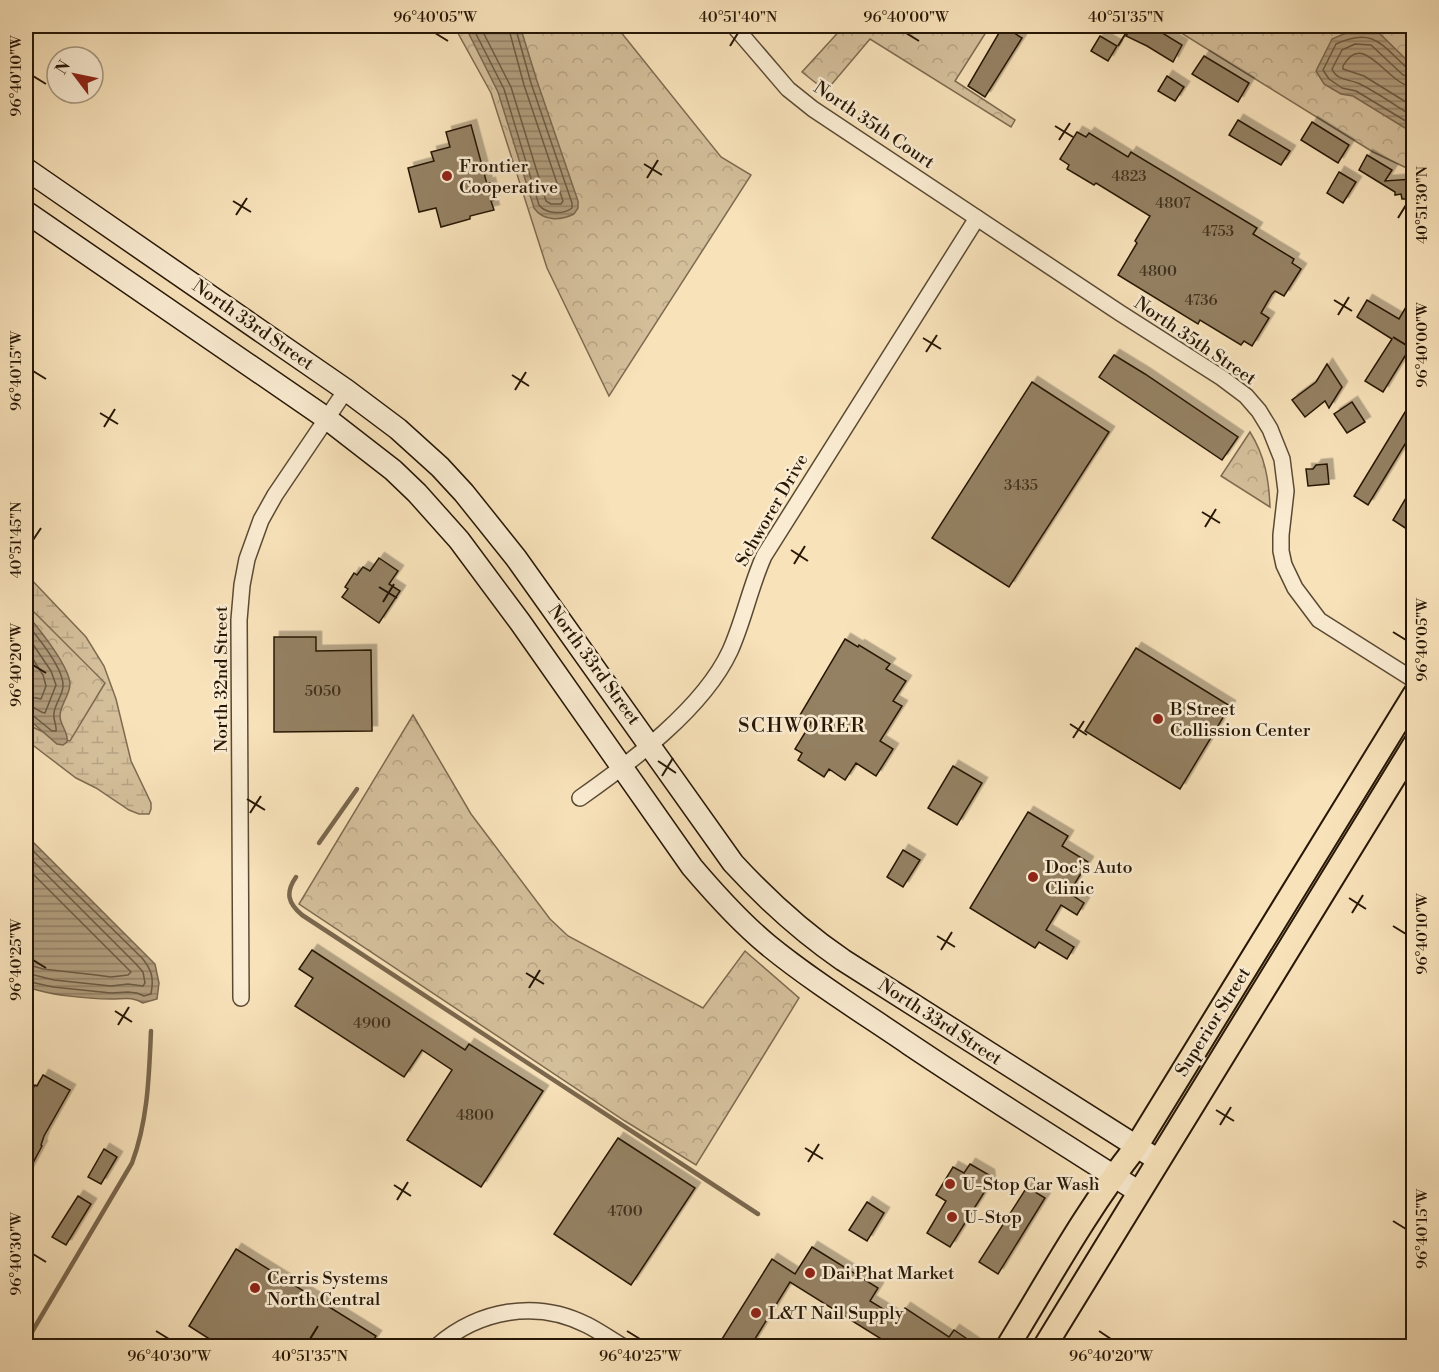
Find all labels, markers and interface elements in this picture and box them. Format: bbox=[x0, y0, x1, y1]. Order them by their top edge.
text: 96°40'05"W bbox=[393, 8, 477, 27]
text: 40°51'40"N bbox=[699, 8, 777, 27]
text: 96°40'00"W bbox=[863, 8, 949, 27]
text: 40°51'35"N bbox=[1088, 8, 1164, 27]
text: 96°40'10"W bbox=[7, 35, 26, 117]
north arrow bbox=[45, 45, 105, 105]
text: N bbox=[51, 57, 75, 78]
street label: North 35th Court bbox=[809, 76, 939, 174]
place label: Frontier Cooperative bbox=[459, 155, 558, 199]
text: 40°51'30"N bbox=[1413, 166, 1432, 244]
house number: 4823 bbox=[1112, 167, 1146, 186]
marker: Frontier Cooperative bbox=[440, 169, 454, 183]
house number: 4807 bbox=[1155, 194, 1191, 213]
house number: 4753 bbox=[1202, 222, 1234, 241]
house number: 4800 bbox=[1139, 262, 1177, 281]
street label: North 33rd Street bbox=[188, 275, 319, 376]
house number: 4736 bbox=[1184, 291, 1218, 310]
street label: North 35th Street bbox=[1130, 292, 1261, 391]
text: 96°40'00"W bbox=[1413, 302, 1432, 388]
text: 96°40'15"W bbox=[7, 331, 26, 411]
street label: Schworer Drive bbox=[730, 450, 814, 570]
house number: 3435 bbox=[1004, 476, 1038, 495]
text: 40°51'45"N bbox=[7, 502, 26, 578]
text: 96°40'05"W bbox=[1413, 598, 1432, 682]
street label: North 33rd Street bbox=[543, 600, 646, 730]
street label: North 32nd Street bbox=[210, 605, 233, 752]
text: 96°40'20"W bbox=[7, 623, 26, 707]
house number: 5050 bbox=[305, 682, 341, 701]
place label: B Street Collission Center bbox=[1169, 698, 1311, 742]
marker: B Street Collission Center bbox=[1151, 712, 1165, 726]
district label: SCHWORER bbox=[738, 714, 866, 739]
place label: Doc's Auto Clinic bbox=[1045, 856, 1133, 900]
marker: Doc's Auto Clinic bbox=[1026, 870, 1040, 884]
text: 96°40'10"W bbox=[1413, 893, 1432, 975]
text: 96°40'25"W bbox=[7, 919, 26, 1001]
street label: Superior Street bbox=[1170, 963, 1256, 1081]
street label: North 33rd Street bbox=[874, 973, 1007, 1071]
house number: 4900 bbox=[353, 1014, 391, 1033]
house number: 4800 bbox=[456, 1106, 494, 1125]
place label: U-Stop Car Wash bbox=[962, 1173, 1100, 1196]
marker: U-Stop Car Wash bbox=[943, 1177, 957, 1191]
text: 96°40'15"W bbox=[1413, 1189, 1432, 1269]
house number: 4700 bbox=[607, 1202, 643, 1221]
place label: U-Stop bbox=[964, 1206, 1022, 1229]
marker: U-Stop bbox=[945, 1210, 959, 1224]
text: 96°40'30"W bbox=[7, 1212, 26, 1296]
place label: Dai Phat Market bbox=[822, 1262, 955, 1285]
marker: Dai Phat Market bbox=[803, 1266, 817, 1280]
place label: Cerris Systems North Central bbox=[267, 1267, 388, 1311]
marker: Cerris Systems North Central bbox=[248, 1281, 262, 1295]
place label: L&T Nail Supply bbox=[768, 1302, 904, 1325]
marker: L&T Nail Supply bbox=[749, 1306, 763, 1320]
text: 96°40'30"W bbox=[127, 1347, 211, 1366]
text: 40°51'35"N bbox=[272, 1347, 348, 1366]
text: 96°40'25"W bbox=[599, 1347, 681, 1366]
text: 96°40'20"W bbox=[1069, 1347, 1153, 1366]

